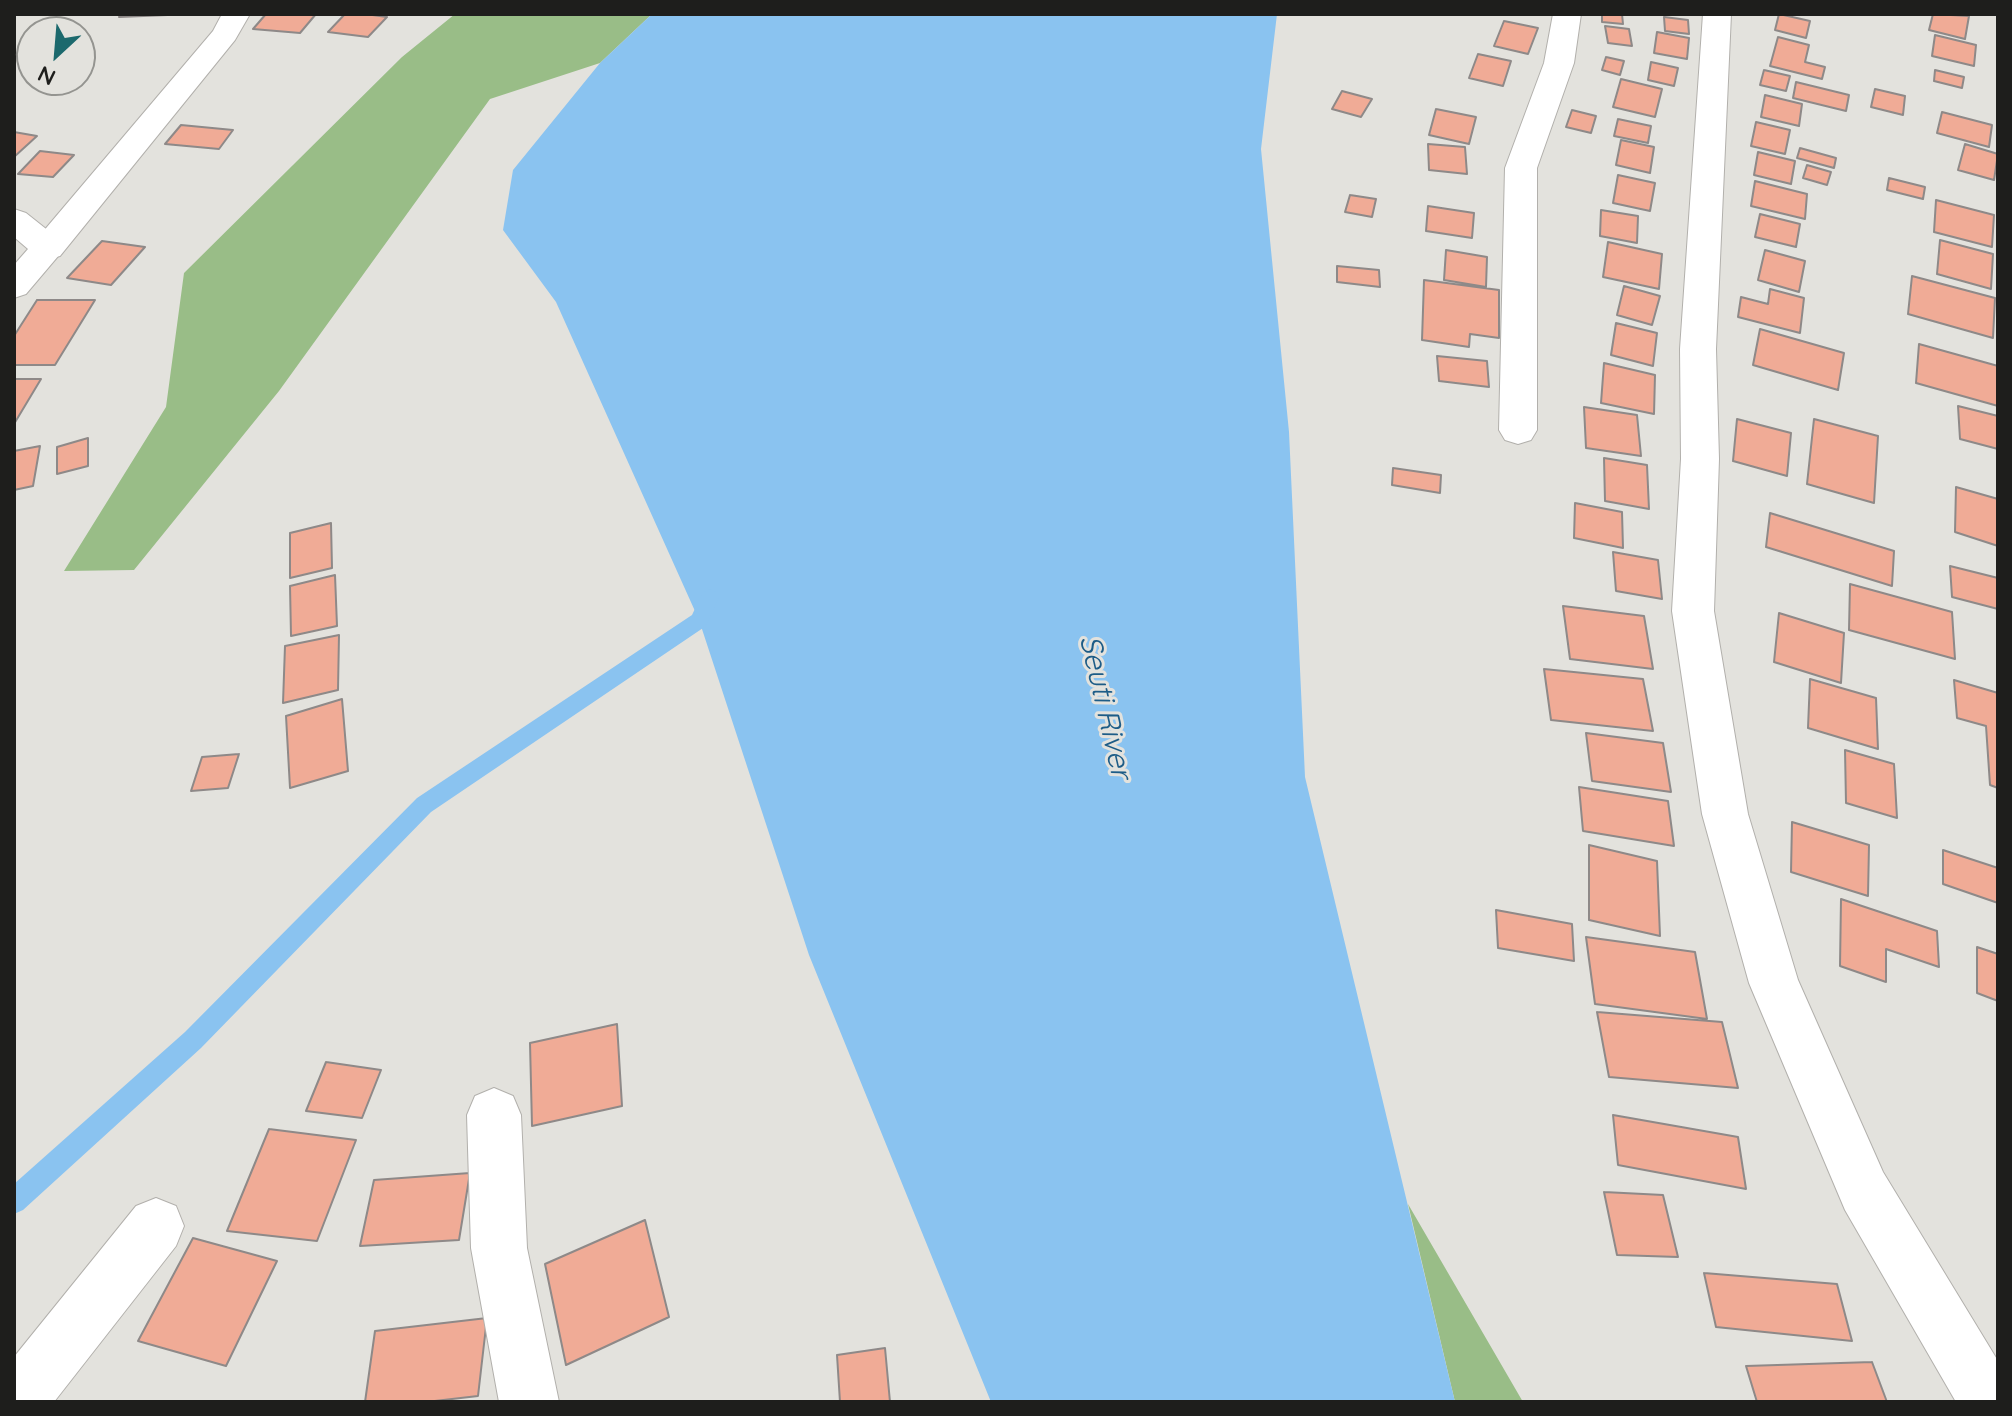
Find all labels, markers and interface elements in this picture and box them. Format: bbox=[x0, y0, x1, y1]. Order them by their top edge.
north arrow bbox=[16, 16, 96, 96]
text: N bbox=[33, 60, 60, 92]
water label: Seuti River bbox=[1071, 632, 1139, 782]

